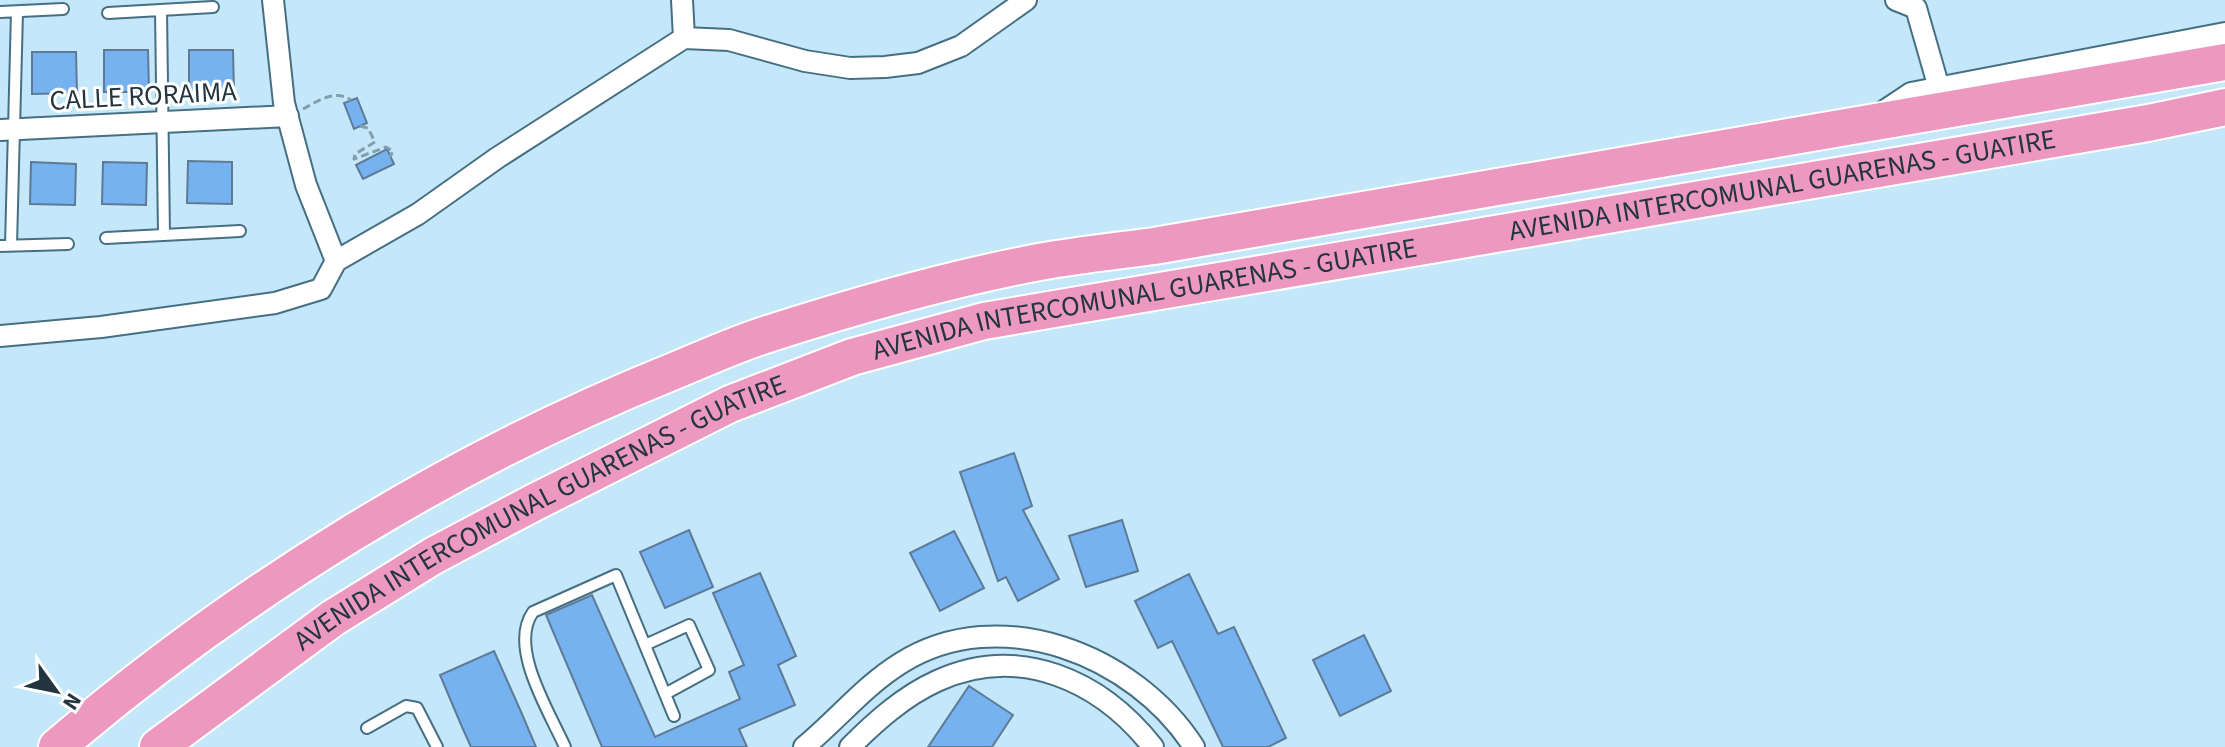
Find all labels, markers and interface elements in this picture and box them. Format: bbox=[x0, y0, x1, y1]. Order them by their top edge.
street label: CALLE RORAIMA bbox=[48, 71, 238, 121]
street label: AVENIDA INTERCOMUNAL GUARENAS - GUATIRE bbox=[1506, 119, 2059, 251]
street label: AVENIDA INTERCOMUNAL GUARENAS - GUATIRE bbox=[868, 228, 1420, 371]
street label: AVENIDA INTERCOMUNAL GUARENAS - GUATIRE bbox=[285, 364, 792, 660]
north arrow bbox=[16, 651, 96, 731]
text: N bbox=[55, 686, 89, 716]

